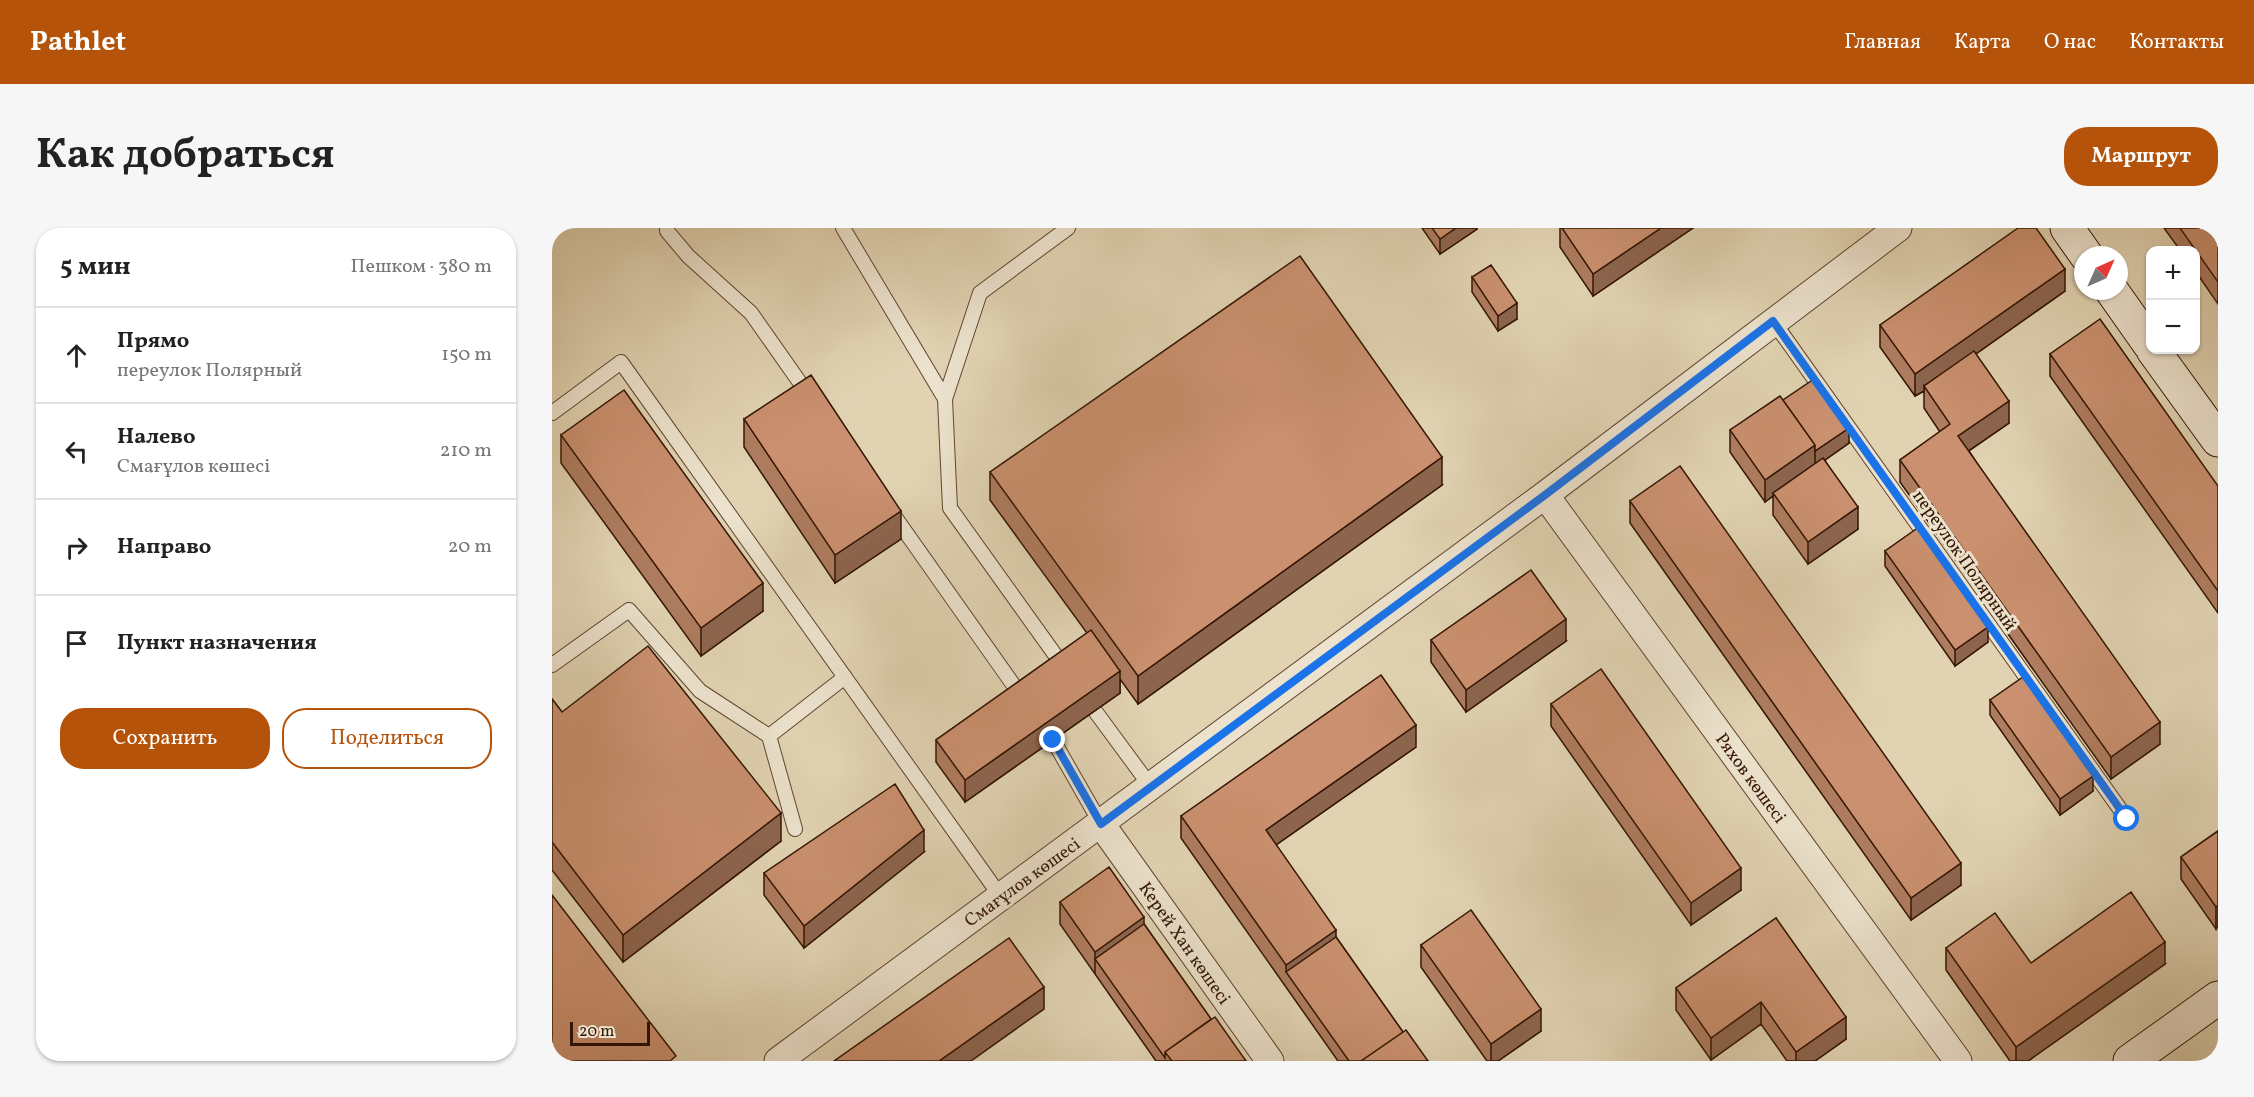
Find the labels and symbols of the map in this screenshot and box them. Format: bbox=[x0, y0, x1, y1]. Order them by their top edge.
north arrow bbox=[2074, 246, 2128, 300]
street label: переулок Полярный bbox=[1906, 485, 2022, 636]
route end bbox=[1039, 726, 1065, 752]
street label: Ряхов көшесі bbox=[1708, 729, 1791, 829]
route start bbox=[2113, 805, 2139, 831]
street label: Смағұлов көшесі bbox=[960, 833, 1086, 934]
street label: Керей Хан көшесі bbox=[1132, 877, 1236, 1010]
scale bar bbox=[570, 1019, 650, 1046]

